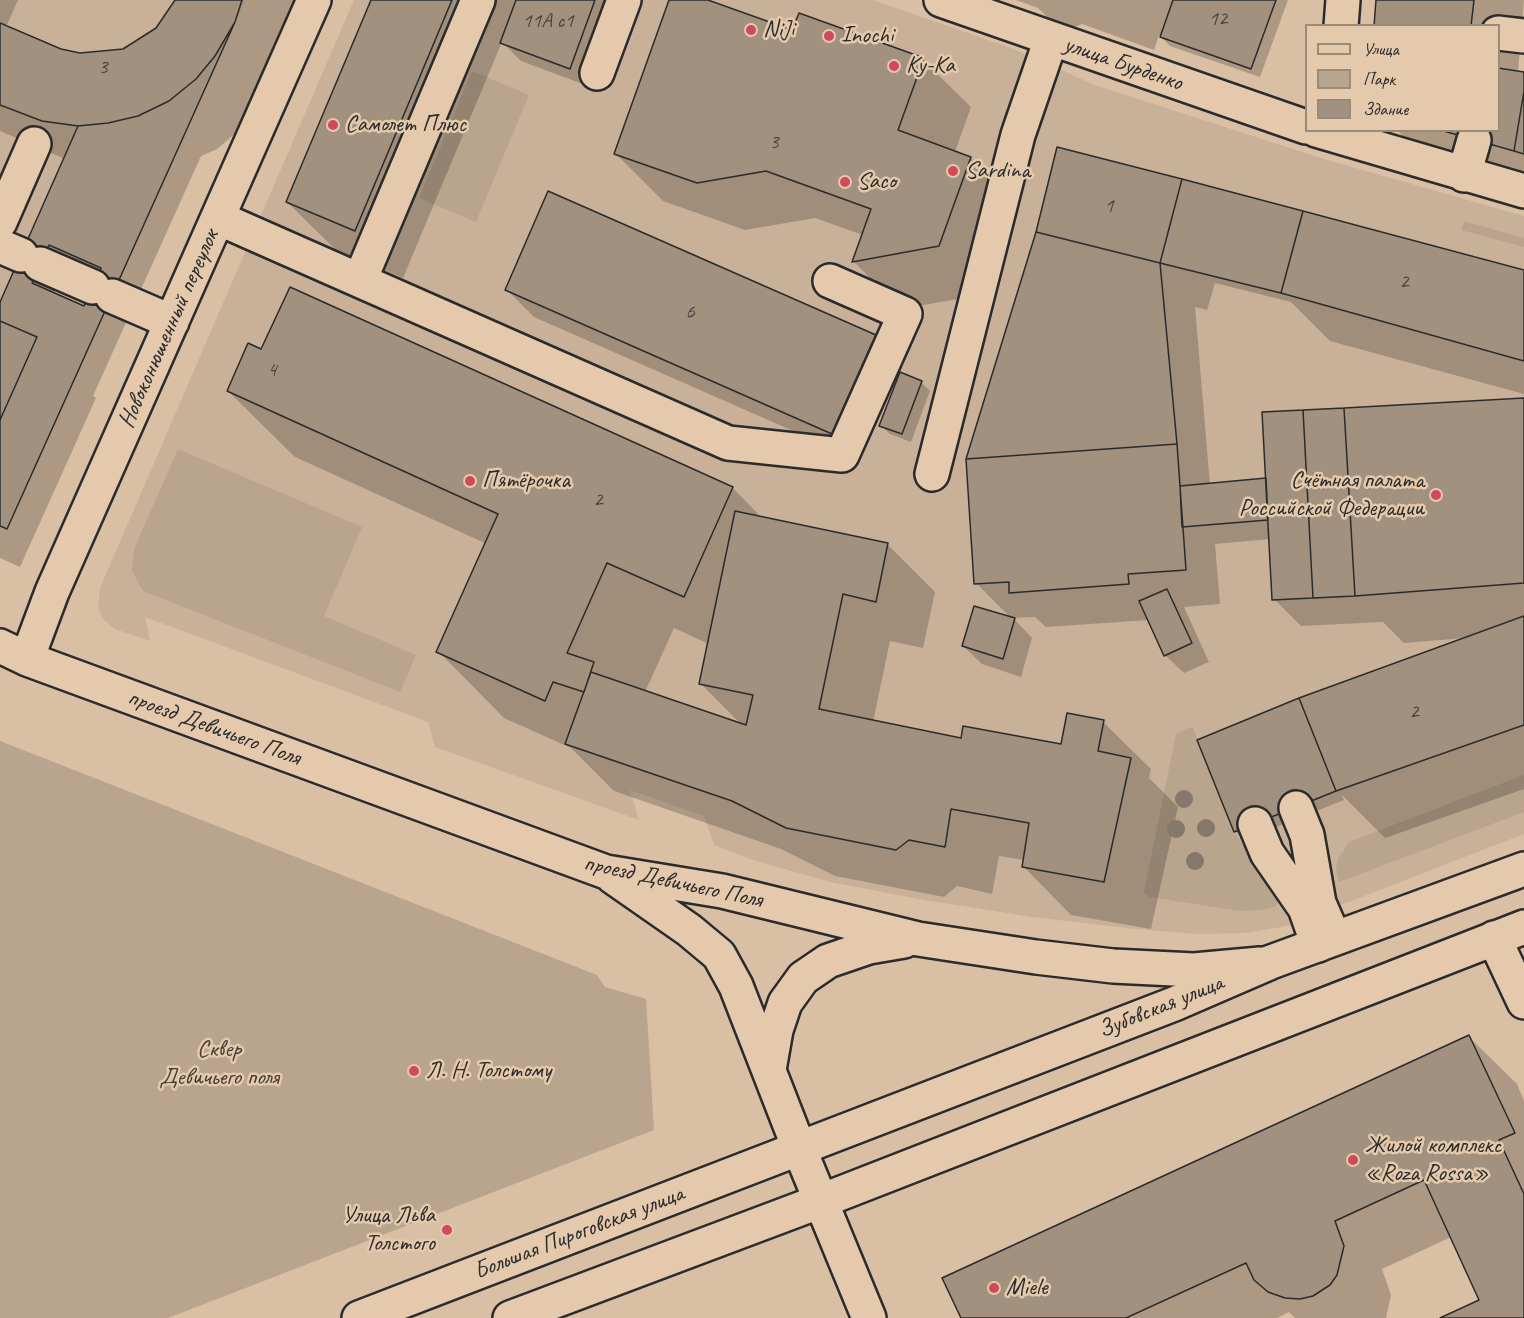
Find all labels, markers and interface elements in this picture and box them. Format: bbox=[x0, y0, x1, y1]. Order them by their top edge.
house number: 12 bbox=[1209, 6, 1227, 32]
house number: 11А с1 bbox=[522, 8, 574, 34]
place label: NiJi bbox=[763, 16, 794, 44]
place label: Inochi bbox=[841, 22, 893, 50]
marker: NiJi bbox=[744, 23, 758, 37]
legend bbox=[1305, 24, 1500, 132]
marker: Inochi bbox=[822, 29, 836, 43]
street label: улица Бурденко bbox=[1060, 30, 1186, 98]
text: Улица bbox=[1363, 38, 1399, 60]
place label: Ку-Ка bbox=[906, 52, 955, 80]
house number: 3 bbox=[98, 54, 108, 80]
marker: Ку-Ка bbox=[887, 59, 901, 73]
text: Парк bbox=[1363, 68, 1395, 90]
text: Здание bbox=[1363, 98, 1408, 120]
place label: Самолет Плюс bbox=[345, 111, 466, 139]
marker: Самолет Плюс bbox=[326, 118, 340, 132]
house number: 3 bbox=[769, 129, 779, 155]
place label: Sardina bbox=[965, 157, 1030, 185]
marker: Sardina bbox=[946, 164, 960, 178]
place label: Saco bbox=[857, 168, 896, 196]
marker: Saco bbox=[838, 175, 852, 189]
house number: 1 bbox=[1104, 193, 1114, 219]
street label: Новоконюшенный переулок bbox=[112, 225, 226, 433]
house number: 2 bbox=[1399, 269, 1409, 295]
house number: 6 bbox=[685, 299, 695, 325]
house number: 4 bbox=[267, 357, 277, 383]
place label: Пятёрочка bbox=[482, 467, 570, 495]
place label: Счётная палата Российской Федерации bbox=[1239, 467, 1424, 523]
marker: Пятёрочка bbox=[463, 474, 477, 488]
house number: 2 bbox=[593, 487, 603, 513]
marker: Счётная палата Российской Федерации bbox=[1429, 488, 1443, 502]
street label: проезд Девичьего Поля bbox=[124, 683, 304, 773]
house number: 2 bbox=[1409, 699, 1419, 725]
street label: проезд Девичьего Поля bbox=[581, 849, 765, 915]
street label: Зубовская улица bbox=[1094, 969, 1228, 1045]
park label: Сквер Девичьего поля bbox=[159, 1036, 279, 1092]
place label: Л. Н. Толстому bbox=[426, 1057, 551, 1085]
marker: Л. Н. Толстому bbox=[407, 1064, 421, 1078]
place label: Жилой комплекс «Roza Rossa» bbox=[1365, 1132, 1501, 1188]
marker: Жилой комплекс «Roza Rossa» bbox=[1346, 1153, 1360, 1167]
street label: Большая Пироговская улица bbox=[470, 1180, 688, 1286]
place label: Улица Льва Толстого bbox=[342, 1202, 435, 1258]
marker: Улица Льва Толстого bbox=[440, 1223, 454, 1237]
place label: Miele bbox=[1006, 1274, 1048, 1302]
marker: Miele bbox=[987, 1281, 1001, 1295]

